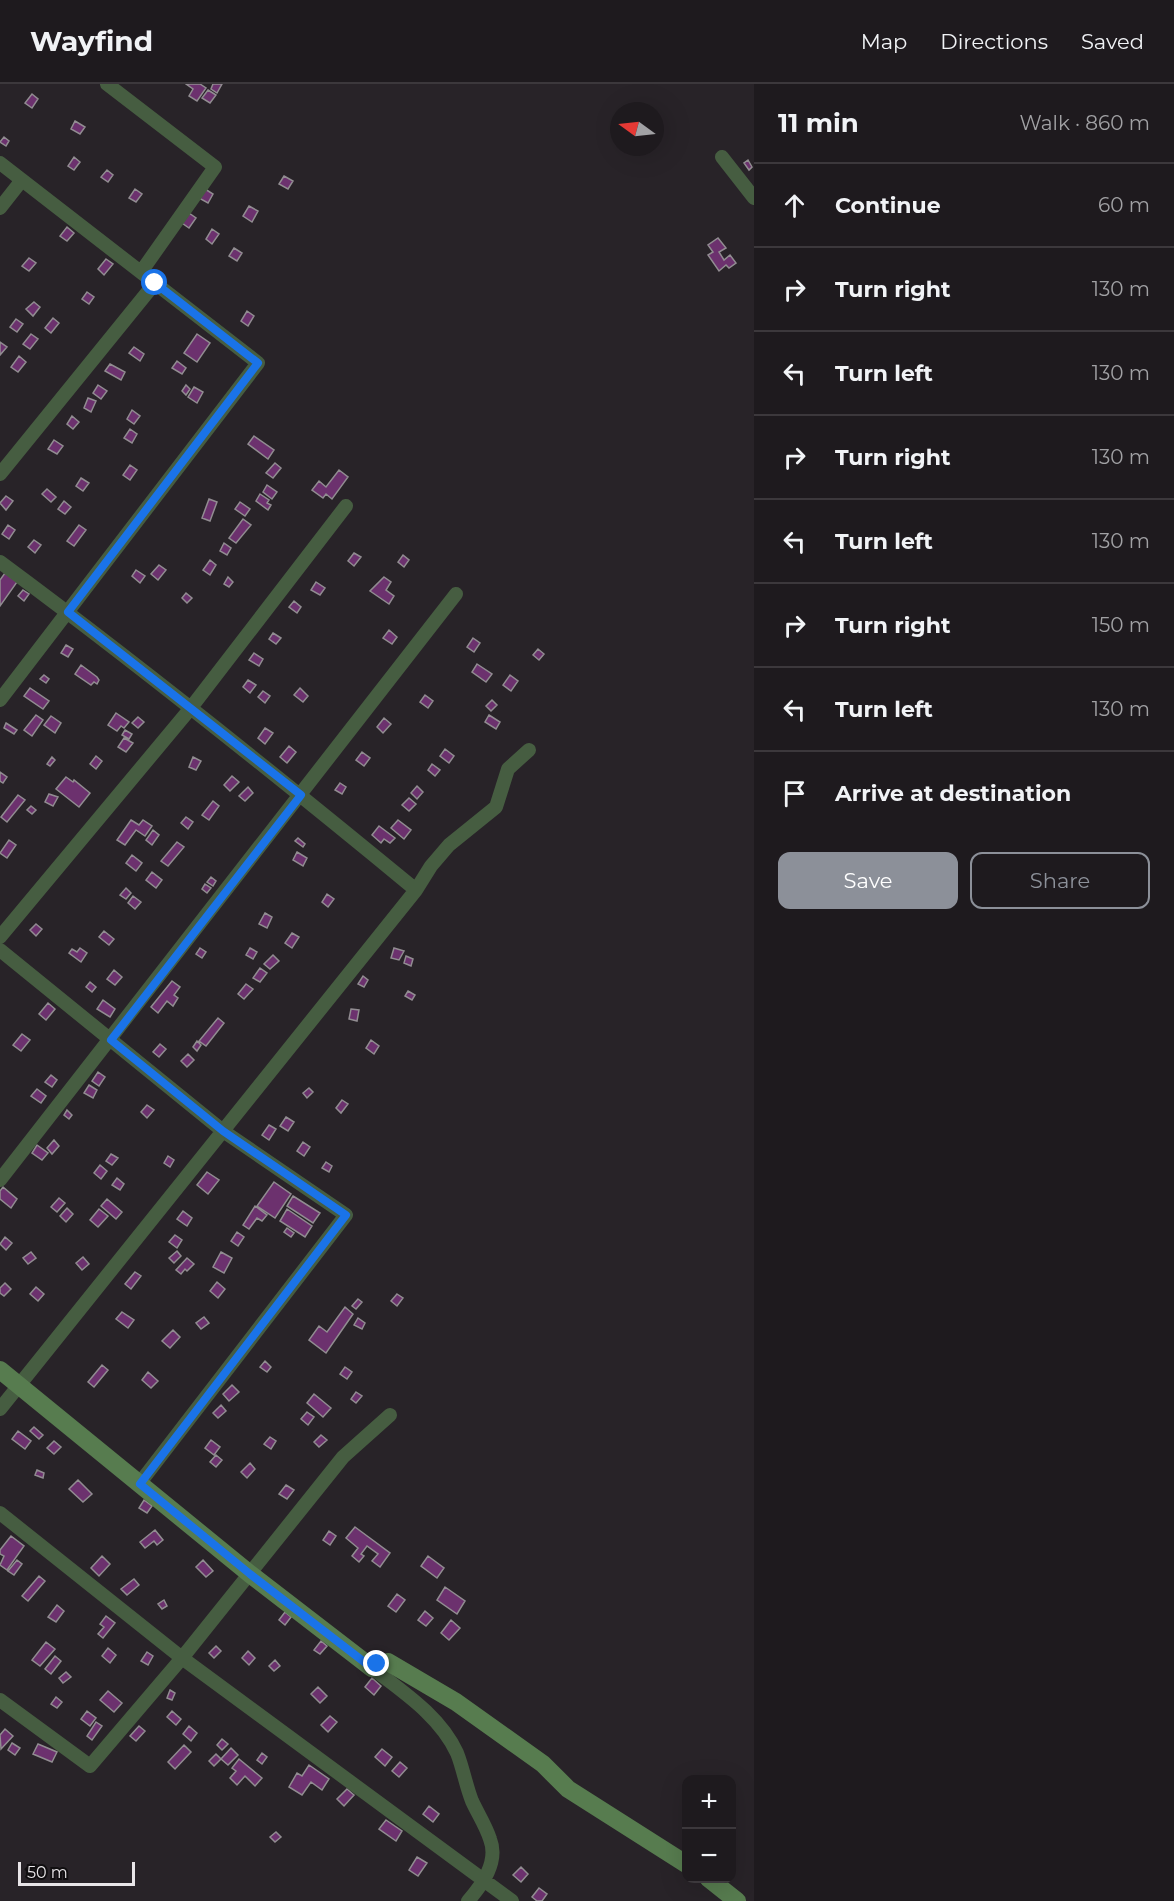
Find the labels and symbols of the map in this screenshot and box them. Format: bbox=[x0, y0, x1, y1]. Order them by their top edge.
north arrow bbox=[610, 102, 664, 156]
route start bbox=[141, 269, 167, 295]
route end bbox=[363, 1650, 389, 1676]
scale bar bbox=[18, 1859, 135, 1886]

